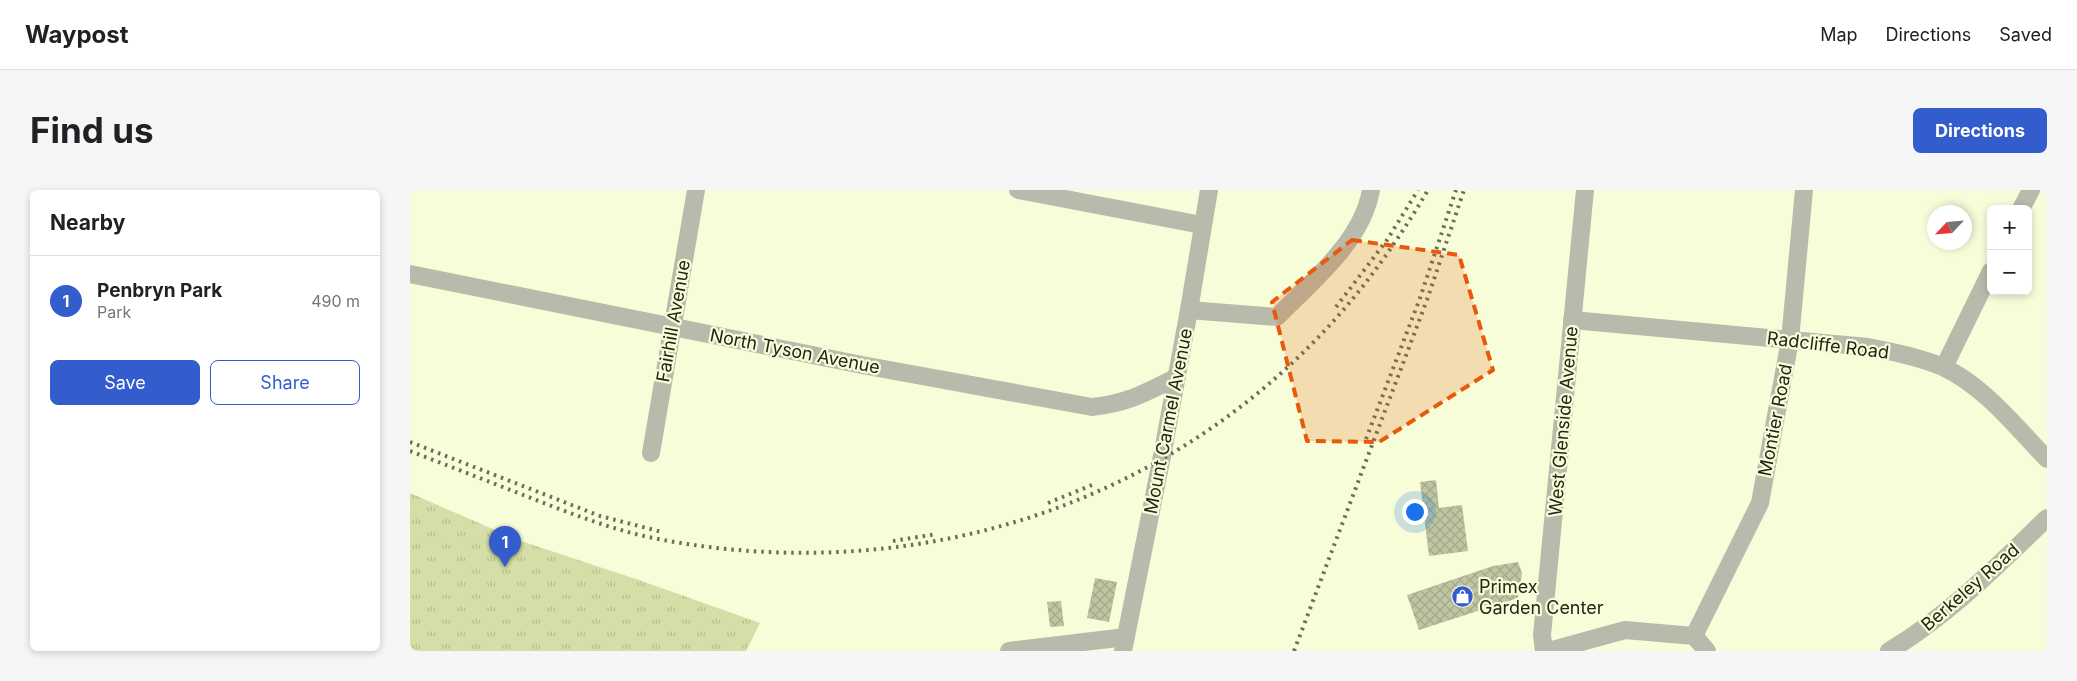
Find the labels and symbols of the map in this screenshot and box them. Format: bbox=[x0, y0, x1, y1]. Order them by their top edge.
north arrow bbox=[1927, 205, 1972, 250]
street label: Fairhill Avenue bbox=[652, 258, 694, 384]
street label: North Tyson Avenue bbox=[708, 324, 882, 378]
street label: West Glenside Avenue bbox=[1544, 325, 1582, 517]
street label: Mount Carmel Avenue bbox=[1140, 326, 1196, 516]
street label: Radcliffe Road bbox=[1766, 327, 1890, 363]
street label: Montier Road bbox=[1754, 362, 1796, 478]
your location bbox=[1402, 499, 1428, 525]
pin: 1 bbox=[489, 526, 521, 567]
street label: Berkeley Road bbox=[1917, 539, 2023, 635]
place label: Primex Garden Center bbox=[1479, 576, 1604, 618]
shop icon: Primex Garden Center bbox=[1451, 584, 1475, 608]

